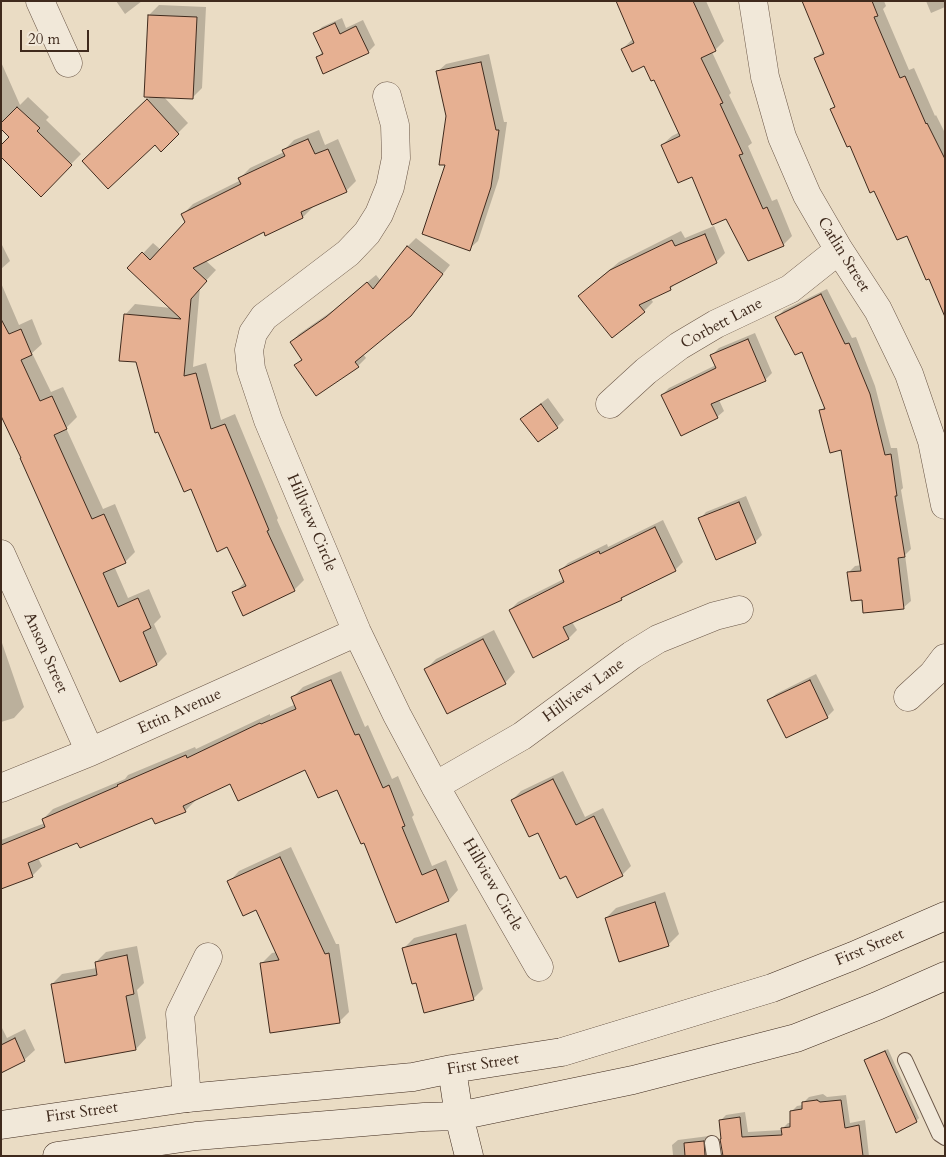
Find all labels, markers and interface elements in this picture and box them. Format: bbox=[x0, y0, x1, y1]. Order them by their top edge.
scale bar bbox=[22, 20, 91, 52]
text: 20 m bbox=[28, 29, 60, 49]
street label: Catlin Street bbox=[812, 214, 874, 296]
street label: Corbett Lane bbox=[678, 294, 766, 354]
street label: Hillview Circle bbox=[282, 471, 340, 575]
street label: Anson Street bbox=[19, 610, 71, 696]
street label: Hillview Lane bbox=[540, 655, 628, 727]
street label: Ettin Avenue bbox=[135, 685, 225, 739]
street label: Hillview Circle bbox=[458, 835, 526, 935]
street label: First Street bbox=[833, 925, 907, 971]
street label: First Street bbox=[446, 1050, 520, 1080]
street label: First Street bbox=[45, 1098, 119, 1128]

